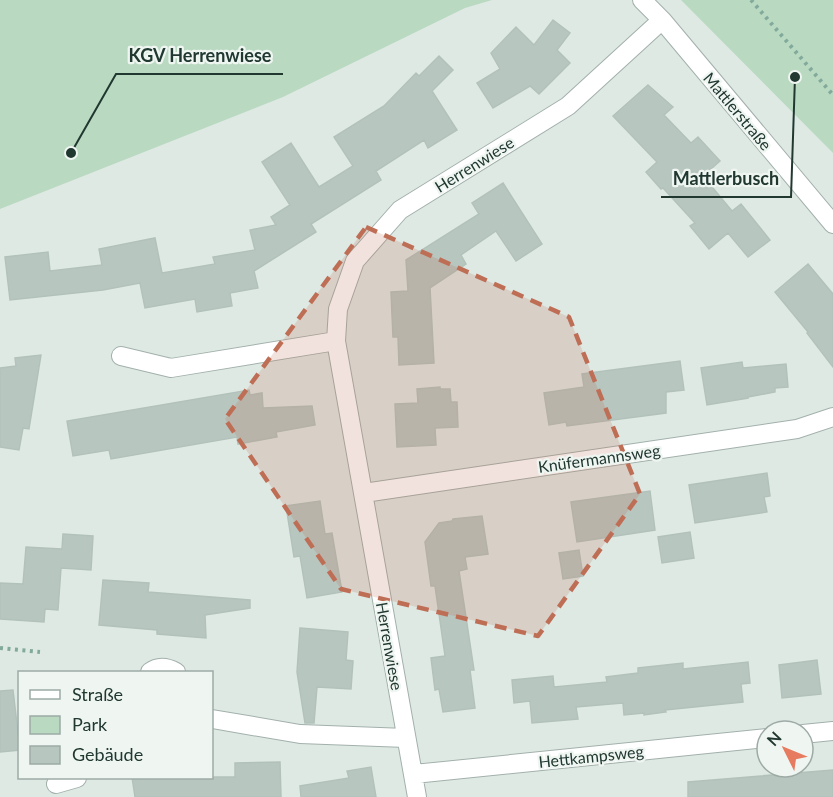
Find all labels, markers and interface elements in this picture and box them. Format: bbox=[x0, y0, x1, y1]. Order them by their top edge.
callout: KGV Herrenwiese bbox=[116, 38, 283, 74]
text: KGV Herrenwiese bbox=[129, 44, 272, 66]
street label: Mattlerstraße bbox=[700, 68, 776, 154]
street label: Herrenwiese bbox=[431, 132, 517, 196]
callout: Mattlerbusch bbox=[661, 161, 791, 197]
text: Mattlerbusch bbox=[673, 167, 779, 189]
street label: Knüfermannsweg bbox=[537, 440, 661, 476]
street label: Herrenwiese bbox=[373, 600, 407, 692]
legend bbox=[18, 671, 213, 779]
text: Straße bbox=[72, 683, 123, 705]
text: Park bbox=[72, 713, 108, 735]
north arrow bbox=[755, 719, 815, 779]
text: N bbox=[763, 727, 785, 749]
street label: Hettkampsweg bbox=[537, 741, 645, 771]
text: Gebäude bbox=[72, 743, 143, 765]

